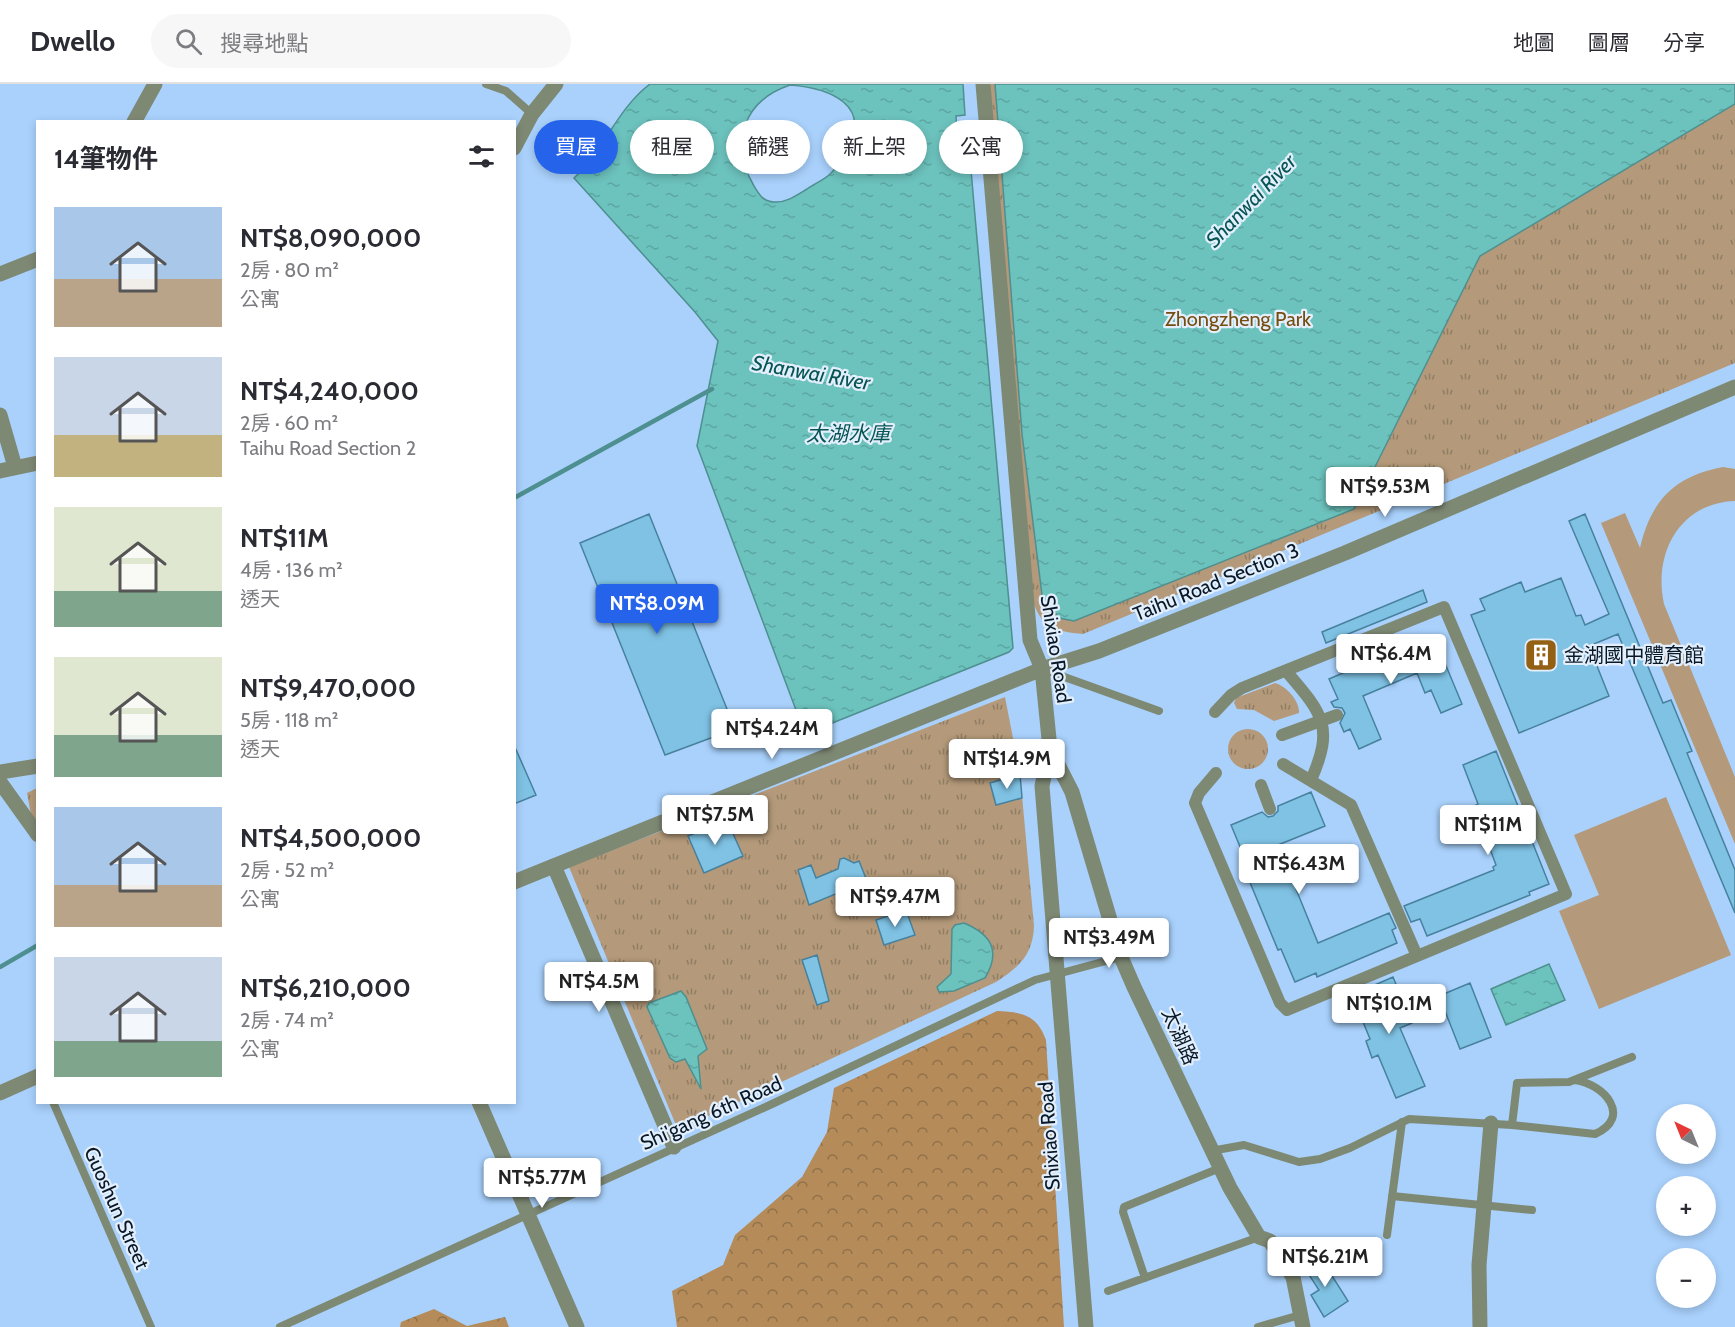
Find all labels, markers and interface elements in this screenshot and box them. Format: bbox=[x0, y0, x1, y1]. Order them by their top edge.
search box bbox=[151, 14, 571, 68]
text: Dwello bbox=[30, 24, 115, 58]
icon: search bbox=[172, 25, 205, 58]
text: 搜尋地點 bbox=[220, 30, 308, 57]
text: 地圖 bbox=[1513, 30, 1555, 55]
text: 圖層 bbox=[1588, 30, 1630, 55]
text: 分享 bbox=[1663, 30, 1705, 55]
chip: 買屋 bbox=[534, 120, 618, 174]
chip: 租屋 bbox=[630, 120, 714, 174]
chip: 篩選 bbox=[726, 120, 810, 174]
chip: 新上架 bbox=[822, 120, 927, 174]
chip: 公寓 bbox=[939, 120, 1023, 174]
icon: filters bbox=[465, 140, 498, 173]
text: 14筆物件 bbox=[54, 143, 158, 175]
water label: Shanwai River bbox=[1200, 148, 1302, 252]
text: NT$8,090,000 bbox=[240, 222, 421, 254]
icon: home bbox=[102, 231, 174, 303]
text: 2房 · 80 m² bbox=[240, 258, 339, 282]
text: 公寓 bbox=[240, 287, 280, 311]
park label: Zhongzheng Park bbox=[1165, 307, 1311, 331]
water label: Shanwai River bbox=[750, 350, 873, 395]
text: NT$4,240,000 bbox=[240, 375, 419, 407]
icon: home bbox=[102, 381, 174, 453]
text: 2房 · 60 m² bbox=[240, 411, 338, 435]
water label: 太湖水庫 bbox=[806, 421, 893, 446]
text: Taihu Road Section 2 bbox=[240, 436, 416, 460]
pin: NT$9.53M bbox=[1323, 467, 1447, 518]
text: NT$9.53M bbox=[1340, 474, 1430, 498]
text: NT$11M bbox=[240, 522, 329, 554]
icon: home bbox=[102, 531, 174, 603]
street label: Taihu Road Section 3 bbox=[1130, 538, 1302, 626]
text: 4房 · 136 m² bbox=[240, 558, 343, 582]
pin: NT$8.09M bbox=[595, 584, 719, 635]
text: 透天 bbox=[240, 587, 280, 611]
text: NT$8.09M bbox=[610, 591, 704, 615]
street label: Shixiao Road bbox=[1036, 593, 1076, 705]
pin: NT$6.4M bbox=[1336, 634, 1446, 685]
building icon: 金湖國中體育館 bbox=[1523, 637, 1559, 673]
text: NT$6.4M bbox=[1350, 641, 1432, 665]
place label: 金湖國中體育館 bbox=[1564, 643, 1704, 667]
text: NT$9,470,000 bbox=[240, 672, 416, 704]
icon: home bbox=[102, 681, 174, 753]
text: 5房 · 118 m² bbox=[240, 708, 338, 732]
pin: NT$4.24M bbox=[710, 709, 834, 760]
text: NT$4.24M bbox=[725, 716, 819, 740]
text: 透天 bbox=[240, 737, 280, 761]
pin: NT$14.9M bbox=[945, 739, 1069, 790]
text: NT$14.9M bbox=[963, 746, 1051, 770]
pin: NT$7.5M bbox=[660, 795, 770, 846]
text: NT$7.5M bbox=[676, 802, 754, 826]
pin: NT$11M bbox=[1439, 805, 1537, 856]
text: NT$11M bbox=[1454, 812, 1522, 836]
text: NT$4,500,000 bbox=[240, 822, 421, 854]
icon: home bbox=[102, 831, 174, 903]
pin: NT$6.43M bbox=[1237, 844, 1361, 895]
text: NT$6.43M bbox=[1253, 851, 1345, 875]
text: 2房 · 52 m² bbox=[240, 858, 334, 882]
pin: NT$9.47M bbox=[833, 877, 957, 928]
text: NT$9.47M bbox=[849, 884, 941, 908]
text: 公寓 bbox=[240, 887, 280, 911]
pin: NT$3.49M bbox=[1047, 918, 1171, 969]
text: NT$3.49M bbox=[1063, 925, 1155, 949]
pin: NT$4.5M bbox=[544, 962, 654, 1013]
text: NT$4.5M bbox=[558, 969, 640, 993]
text: NT$6,210,000 bbox=[240, 972, 411, 1004]
icon: home bbox=[102, 981, 174, 1053]
pin: NT$10.1M bbox=[1327, 984, 1451, 1035]
text: NT$10.1M bbox=[1346, 991, 1432, 1015]
street label: 太湖路 bbox=[1157, 1004, 1203, 1068]
text: 2房 · 74 m² bbox=[240, 1008, 334, 1032]
text: 公寓 bbox=[240, 1037, 280, 1061]
street label: Shi'gang 6th Road bbox=[637, 1071, 785, 1155]
street label: Shixiao Road bbox=[1033, 1081, 1065, 1191]
north arrow bbox=[1656, 1104, 1716, 1164]
map controls bbox=[1656, 1104, 1716, 1308]
street label: Guoshun Street bbox=[79, 1143, 155, 1273]
pin: NT$5.77M bbox=[480, 1158, 604, 1209]
text: NT$5.77M bbox=[498, 1165, 586, 1189]
button: + bbox=[1656, 1176, 1716, 1236]
pin: NT$6.21M bbox=[1263, 1237, 1387, 1288]
text: NT$6.21M bbox=[1281, 1244, 1369, 1268]
button: − bbox=[1656, 1248, 1716, 1308]

